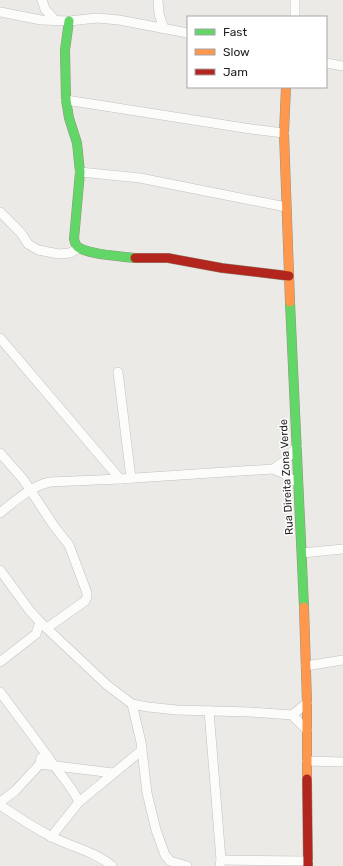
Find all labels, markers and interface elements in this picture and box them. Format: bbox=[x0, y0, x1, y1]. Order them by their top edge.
legend bbox=[187, 16, 327, 88]
text: Fast bbox=[223, 25, 247, 39]
text: Slow bbox=[223, 45, 250, 59]
text: Jam bbox=[223, 65, 248, 79]
street label: Rua Direita Zona Verde bbox=[277, 419, 296, 535]

